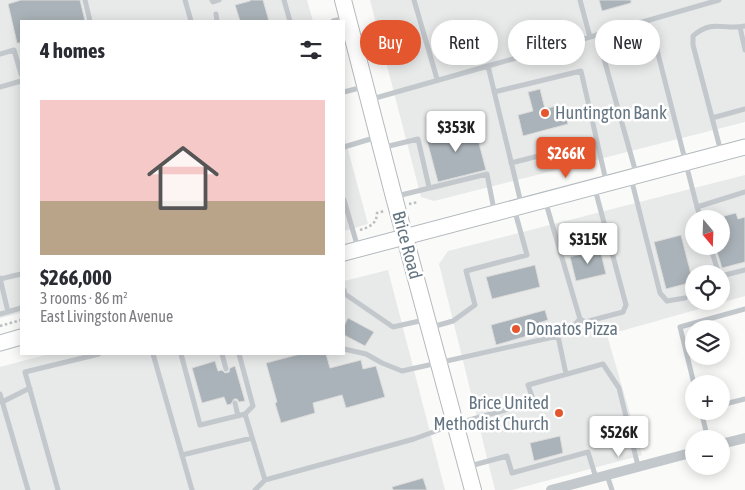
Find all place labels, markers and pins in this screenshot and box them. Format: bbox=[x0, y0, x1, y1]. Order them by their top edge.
place label: Huntington Bank bbox=[555, 102, 667, 123]
marker: Huntington Bank bbox=[539, 107, 551, 119]
pin: $353K bbox=[421, 110, 491, 153]
pin: $266K bbox=[531, 136, 601, 179]
pin: $315K bbox=[553, 222, 623, 265]
place label: Donatos Pizza bbox=[526, 318, 618, 339]
marker: Donatos Pizza bbox=[510, 323, 522, 335]
place label: Brice United Methodist Church bbox=[433, 392, 549, 434]
marker: Brice United Methodist Church bbox=[553, 407, 565, 419]
pin: $526K bbox=[584, 416, 654, 458]

